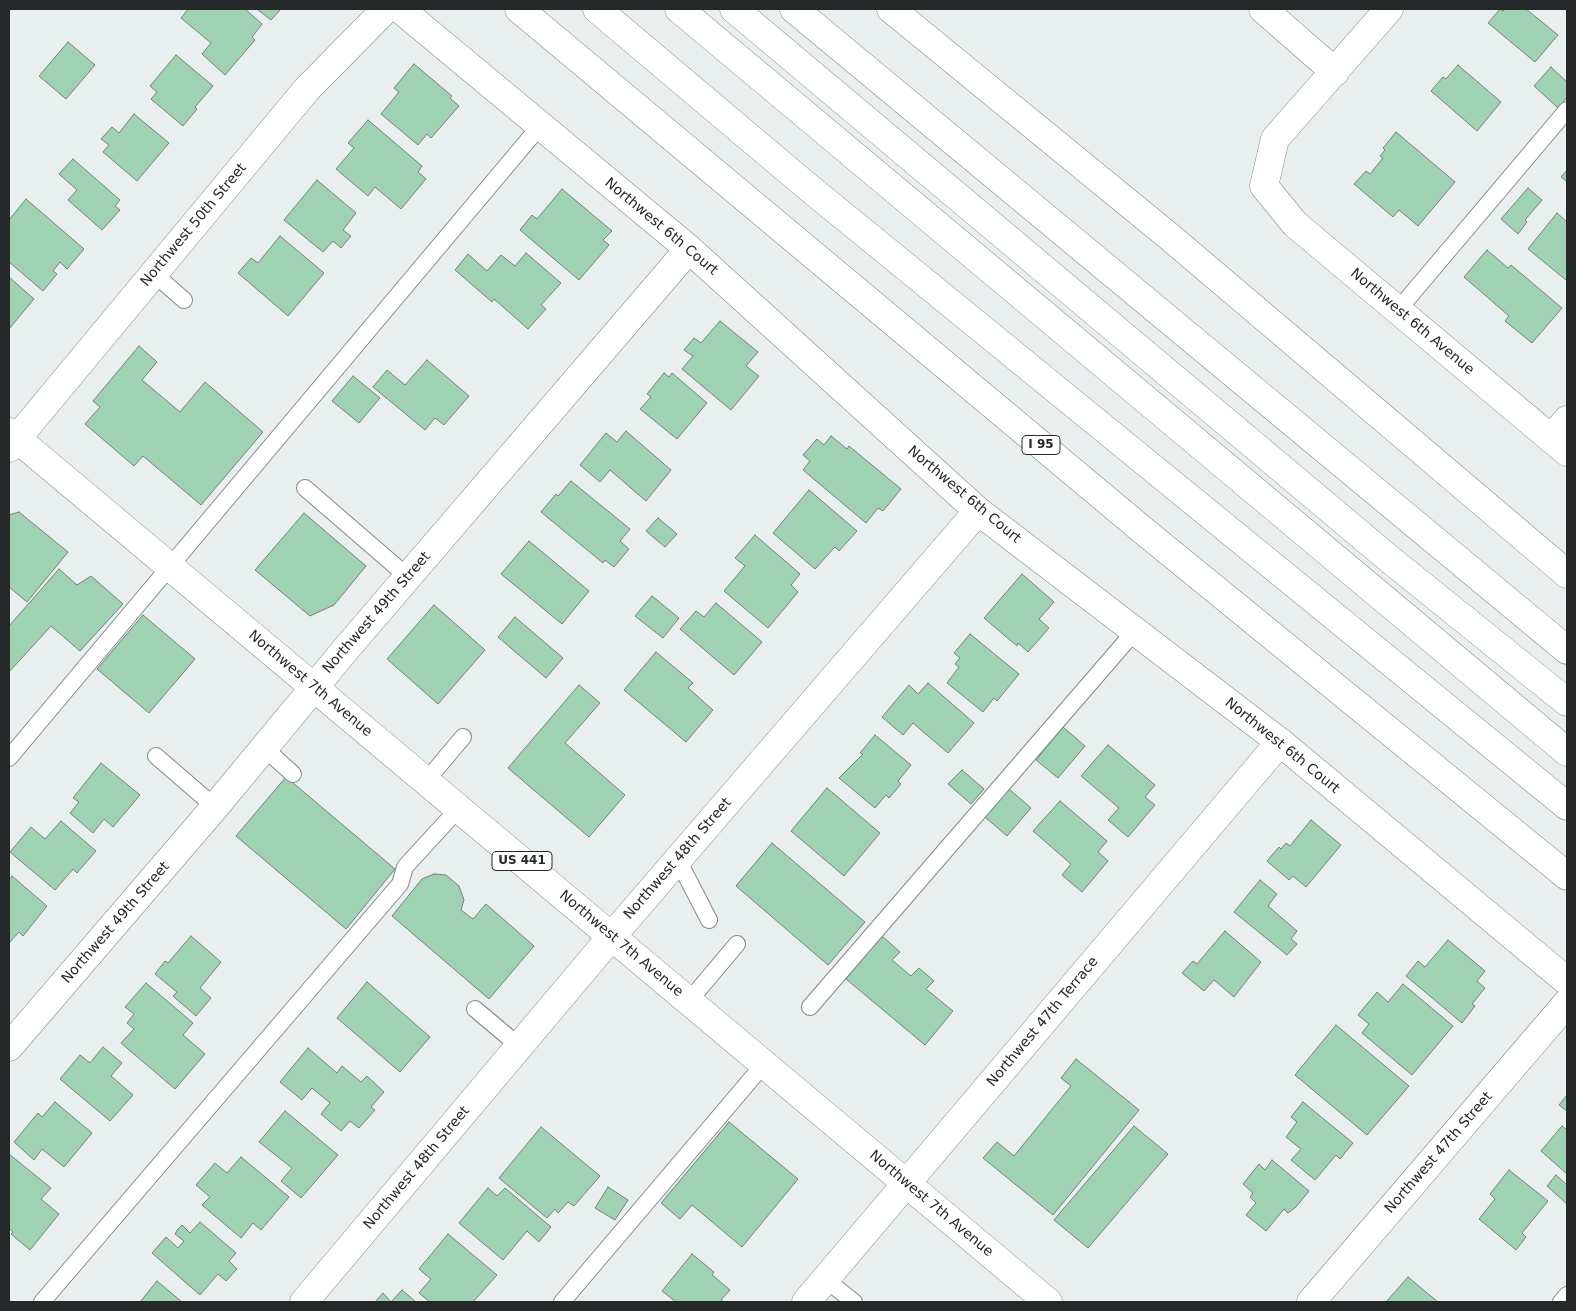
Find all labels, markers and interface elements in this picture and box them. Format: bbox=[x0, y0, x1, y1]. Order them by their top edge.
street label: Northwest 50th Street bbox=[138, 160, 250, 290]
street label: Northwest 6th Court bbox=[601, 175, 721, 279]
street label: Northwest 6th Avenue bbox=[1347, 265, 1477, 379]
road number: I 95 bbox=[1022, 436, 1060, 454]
street label: Northwest 6th Court bbox=[904, 443, 1024, 547]
street label: Northwest 49th Street bbox=[320, 549, 434, 677]
street label: Northwest 7th Avenue bbox=[245, 627, 375, 741]
street label: Northwest 6th Court bbox=[1221, 695, 1343, 797]
street label: Northwest 48th Street bbox=[621, 795, 735, 923]
road number: US 441 bbox=[492, 851, 552, 870]
street label: Northwest 49th Street bbox=[59, 859, 173, 987]
street label: Northwest 7th Avenue bbox=[556, 887, 686, 1001]
street label: Northwest 47th Terrace bbox=[984, 954, 1102, 1090]
street label: Northwest 47th Street bbox=[1382, 1089, 1496, 1217]
street label: Northwest 48th Street bbox=[361, 1103, 473, 1233]
street label: Northwest 7th Avenue bbox=[866, 1147, 996, 1261]

